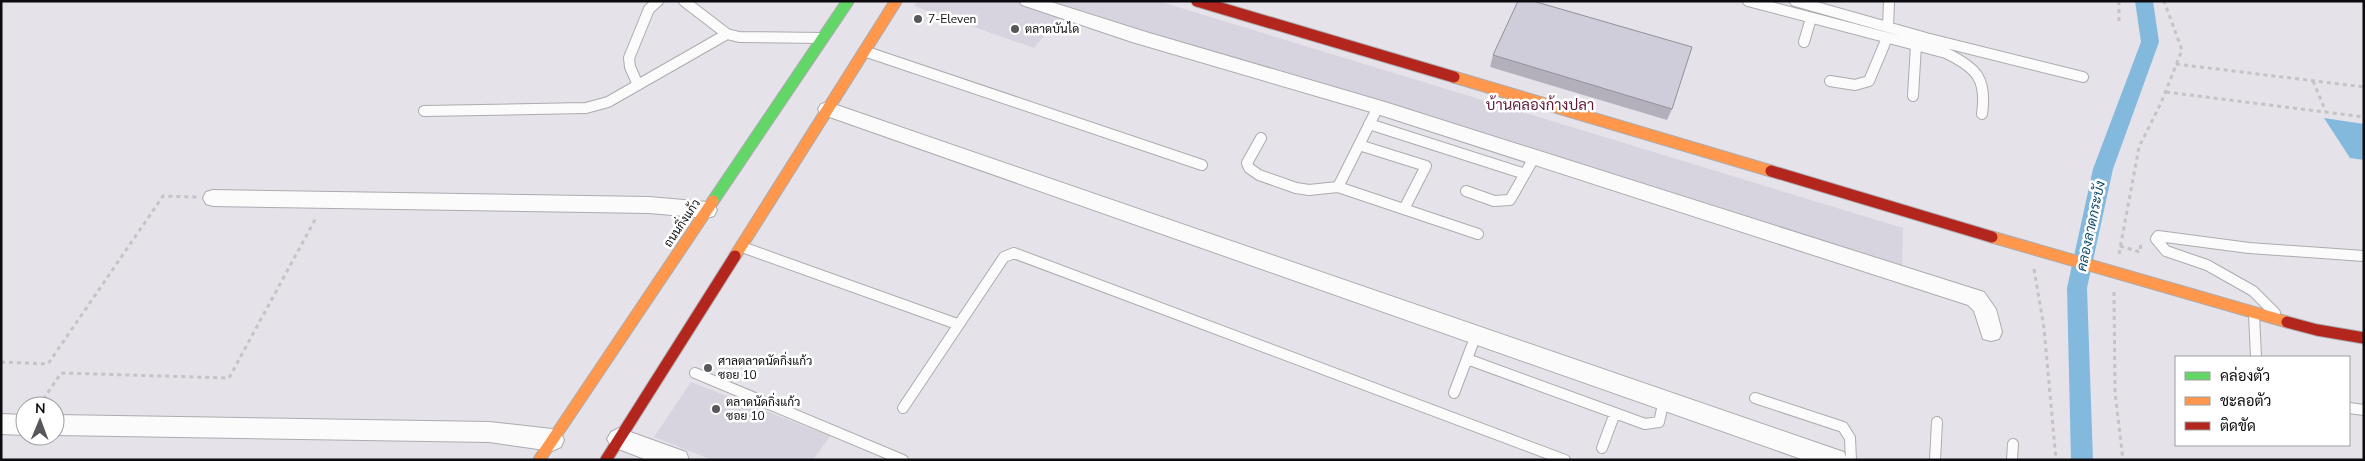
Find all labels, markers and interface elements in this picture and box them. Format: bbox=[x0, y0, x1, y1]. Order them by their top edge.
place label: 7-Eleven bbox=[928, 11, 976, 27]
marker: 7-Eleven bbox=[912, 13, 924, 25]
place label: ตลาดบันได bbox=[1025, 21, 1079, 37]
marker: ตลาดบันได bbox=[1009, 23, 1021, 35]
district label: บ้านคลองก้างปลา bbox=[1486, 95, 1594, 115]
water label: คลองลาดกระบัง bbox=[2072, 179, 2110, 273]
street label: ถนนกิ่งแก้ว bbox=[658, 195, 704, 250]
place label: ศาลตลาดนัดกิ่งแก้ว ซอย 10 bbox=[718, 351, 812, 383]
legend bbox=[2175, 356, 2350, 446]
marker: ศาลตลาดนัดกิ่งแก้ว ซอย 10 bbox=[702, 362, 714, 374]
text: คล่องตัว bbox=[2220, 366, 2270, 386]
text: ชะลอตัว bbox=[2220, 391, 2271, 411]
place label: ตลาดนัดกิ่งแก้ว ซอย 10 bbox=[726, 392, 800, 424]
north arrow bbox=[15, 396, 65, 446]
text: N bbox=[35, 399, 46, 418]
marker: ตลาดนัดกิ่งแก้ว ซอย 10 bbox=[710, 403, 722, 415]
text: ติดขัด bbox=[2220, 416, 2256, 436]

